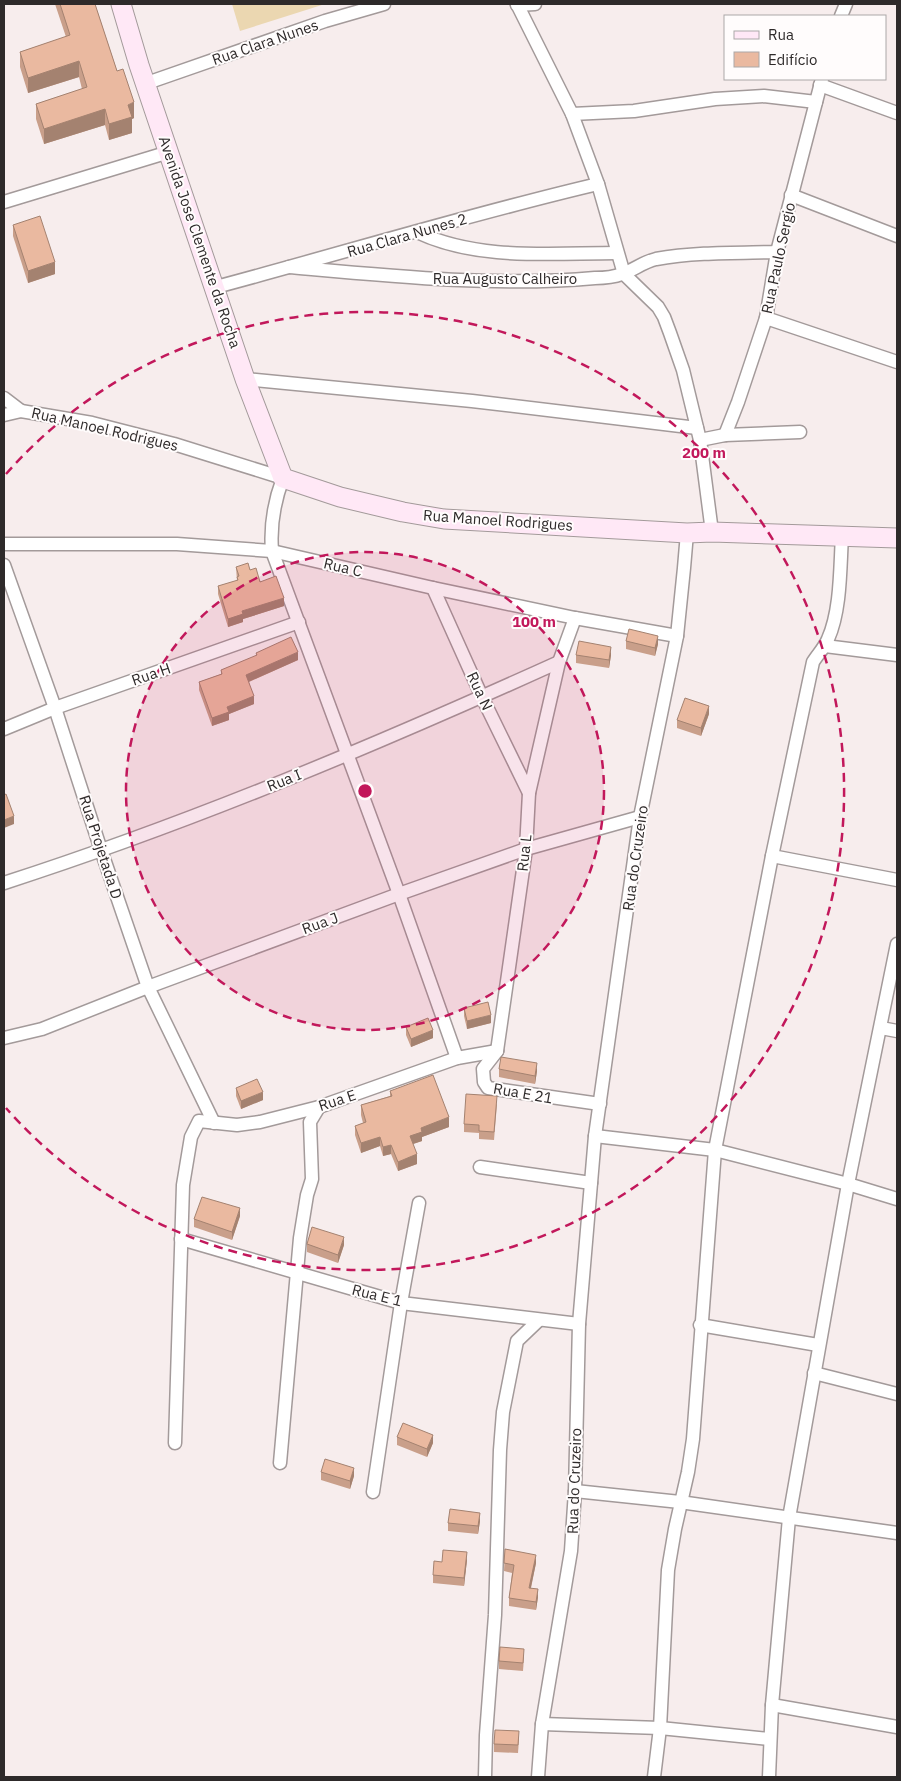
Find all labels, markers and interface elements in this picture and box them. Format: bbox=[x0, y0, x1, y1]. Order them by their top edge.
street label: Rua Clara Nunes bbox=[209, 15, 321, 69]
legend bbox=[724, 15, 886, 80]
text: Rua bbox=[768, 25, 794, 44]
text: Edifício bbox=[768, 50, 817, 69]
street label: Avenida Jose Clemente da Rocha bbox=[155, 133, 245, 351]
street label: Rua Paulo Sergio bbox=[757, 201, 799, 315]
street label: Rua Clara Nunes 2 bbox=[345, 209, 469, 261]
street label: Rua Augusto Calheiro bbox=[433, 269, 577, 288]
street label: Rua Manoel Rodrigues bbox=[30, 403, 180, 455]
text: 200 m bbox=[682, 443, 726, 462]
street label: Rua Manoel Rodrigues bbox=[422, 505, 574, 535]
street label: Rua C bbox=[322, 553, 364, 581]
text: 100 m bbox=[512, 612, 556, 631]
street label: Rua H bbox=[129, 658, 173, 690]
street label: Rua N bbox=[463, 669, 497, 713]
street label: Rua I bbox=[264, 765, 304, 795]
centre of rings bbox=[356, 782, 374, 800]
street label: Rua Projetada D bbox=[75, 793, 127, 901]
street label: Rua do Cruzeiro bbox=[618, 804, 652, 912]
street label: Rua L bbox=[513, 833, 535, 872]
street label: Rua J bbox=[299, 908, 341, 938]
street label: Rua E 21 bbox=[492, 1078, 554, 1108]
street label: Rua E bbox=[316, 1085, 358, 1115]
street label: Rua E 1 bbox=[350, 1280, 404, 1310]
street label: Rua do Cruzeiro bbox=[563, 1428, 585, 1534]

